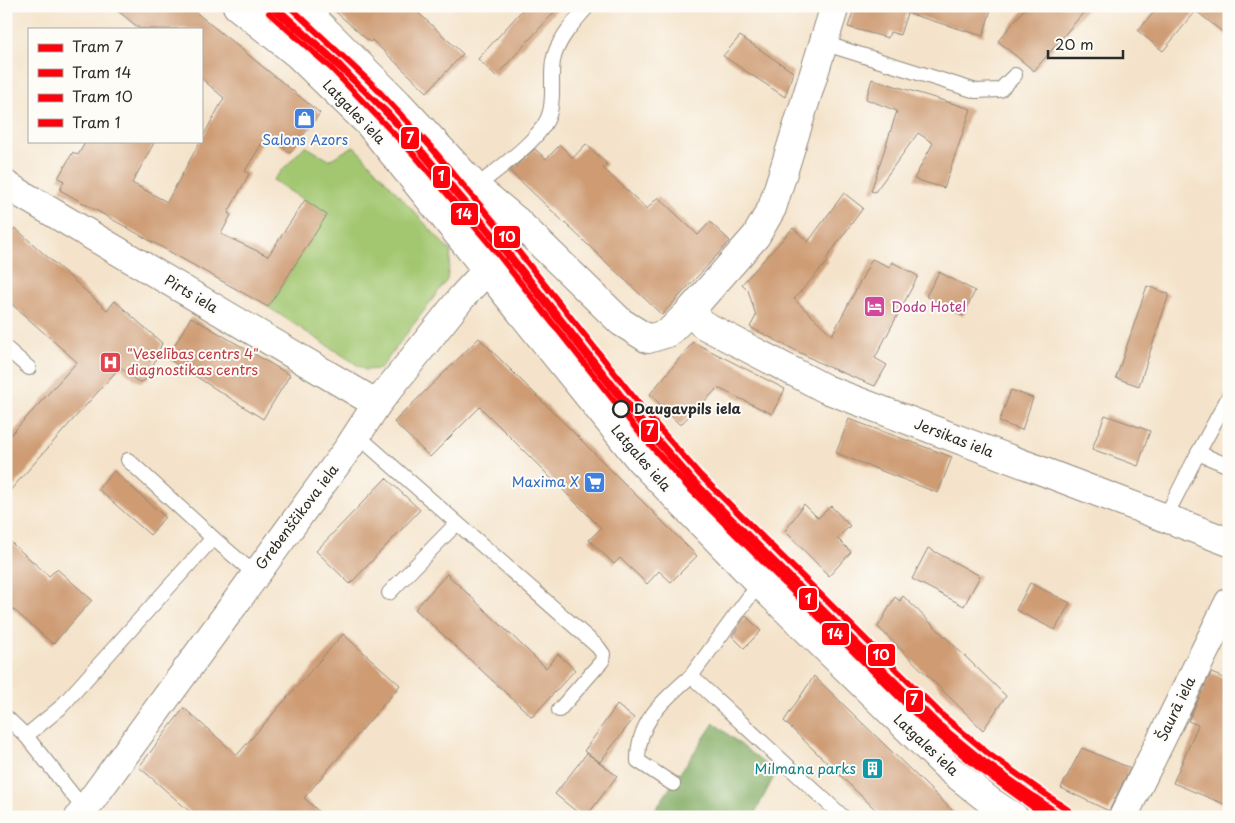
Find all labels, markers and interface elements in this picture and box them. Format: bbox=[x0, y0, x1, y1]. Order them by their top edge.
legend bbox=[28, 28, 202, 142]
scale bar bbox=[1048, 28, 1122, 60]
text: 20 m bbox=[1055, 32, 1094, 55]
text: Tram 7 bbox=[72, 34, 124, 57]
text: Tram 14 bbox=[72, 60, 131, 83]
street label: Latgales iela bbox=[318, 75, 391, 149]
text: Tram 10 bbox=[72, 84, 133, 107]
shop icon: Salons Azors bbox=[293, 106, 317, 130]
text: Tram 1 bbox=[72, 110, 120, 133]
line badge: 7 bbox=[400, 126, 420, 150]
text: 7 bbox=[406, 127, 415, 148]
place label: Salons Azors bbox=[262, 129, 348, 150]
line badge: 1 bbox=[432, 165, 451, 189]
text: 1 bbox=[438, 165, 445, 186]
line badge: 14 bbox=[450, 202, 479, 226]
text: 14 bbox=[456, 203, 473, 224]
line badge: 10 bbox=[493, 225, 521, 249]
text: 10 bbox=[498, 226, 516, 247]
street label: Pirts iela bbox=[160, 269, 222, 318]
hotel icon: Dodo Hotel bbox=[863, 295, 887, 319]
place label: Dodo Hotel bbox=[891, 296, 966, 317]
place label: "Veselības centrs 4" diagnostikas centrs bbox=[127, 343, 259, 380]
hospital icon: "Veselības centrs 4" diagnostikas centrs bbox=[99, 350, 123, 374]
place label: Daugavpils iela bbox=[634, 398, 742, 419]
marker: Daugavpils iela bbox=[612, 400, 630, 418]
street label: Jersikas iela bbox=[912, 413, 997, 462]
line badge: 7 bbox=[640, 419, 659, 443]
text: 7 bbox=[646, 419, 655, 440]
street label: Latgales iela bbox=[606, 420, 676, 496]
street label: Grebenščikova iela bbox=[250, 459, 344, 574]
supermarket icon: Maxima X bbox=[583, 470, 607, 494]
place label: Maxima X bbox=[512, 471, 579, 492]
line badge: 1 bbox=[798, 587, 818, 611]
text: 1 bbox=[805, 588, 812, 609]
line badge: 14 bbox=[821, 622, 850, 646]
text: 14 bbox=[827, 623, 844, 644]
line badge: 10 bbox=[867, 643, 896, 667]
text: 10 bbox=[872, 644, 890, 665]
street label: Šaurā iela bbox=[1151, 672, 1201, 745]
line badge: 7 bbox=[905, 689, 924, 713]
text: 7 bbox=[910, 689, 919, 710]
street label: Latgales iela bbox=[889, 709, 964, 781]
building icon: Milmana parks bbox=[860, 757, 884, 781]
place label: Milmana parks bbox=[755, 758, 856, 779]

